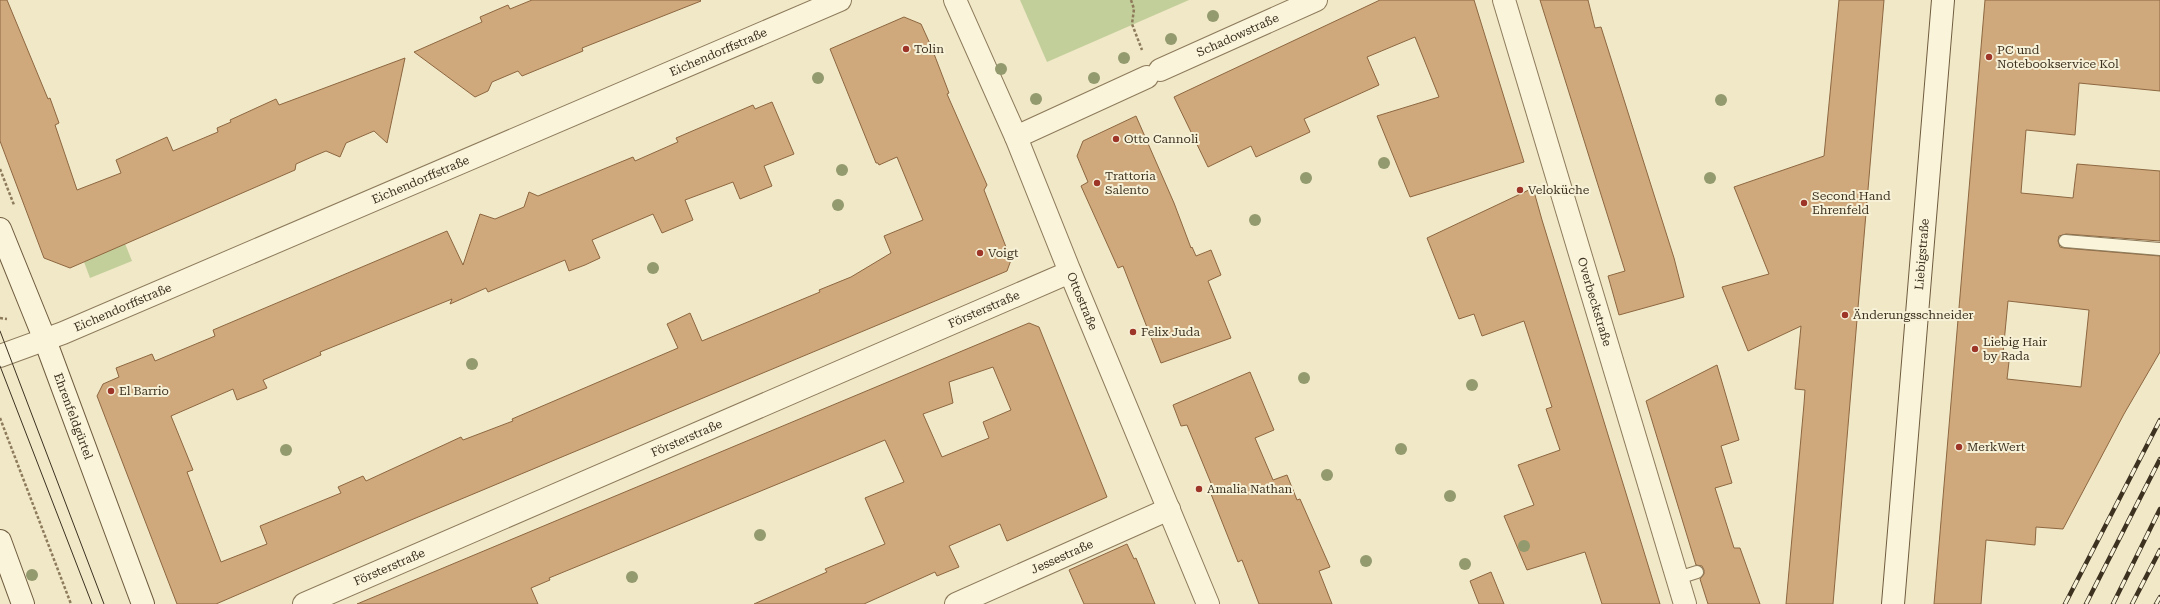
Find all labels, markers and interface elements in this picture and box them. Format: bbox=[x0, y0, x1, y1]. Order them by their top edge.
street label: Schadowstraße bbox=[1194, 10, 1281, 60]
street label: Eichendorffstraße bbox=[667, 25, 769, 79]
place label: Tolin bbox=[914, 42, 944, 56]
place label: PC und Notebookservice Kol bbox=[1997, 43, 2119, 71]
marker: Tolin bbox=[901, 44, 911, 54]
marker: PC und Notebookservice Kol bbox=[1984, 52, 1994, 62]
place label: Otto Cannoli bbox=[1124, 132, 1199, 146]
marker: Otto Cannoli bbox=[1111, 134, 1121, 144]
street label: Eichendorffstraße bbox=[370, 153, 472, 207]
place label: Trattoria Salento bbox=[1105, 169, 1156, 197]
marker: Trattoria Salento bbox=[1092, 178, 1102, 188]
place label: Veloküche bbox=[1528, 183, 1590, 197]
marker: Veloküche bbox=[1515, 185, 1525, 195]
place label: Second Hand Ehrenfeld bbox=[1812, 189, 1891, 217]
marker: Second Hand Ehrenfeld bbox=[1799, 198, 1809, 208]
street label: Liebigstraße bbox=[1912, 217, 1932, 290]
place label: Voigt bbox=[988, 246, 1019, 260]
marker: Voigt bbox=[975, 248, 985, 258]
street label: Overbeckstraße bbox=[1575, 256, 1614, 348]
street label: Ottostraße bbox=[1064, 270, 1101, 333]
street label: Eichendorffstraße bbox=[72, 280, 174, 334]
street label: Försterstraße bbox=[946, 288, 1022, 331]
place label: Änderungsschneider bbox=[1853, 308, 1974, 322]
marker: Änderungsschneider bbox=[1840, 310, 1850, 320]
place label: Felix Juda bbox=[1141, 325, 1200, 339]
marker: Felix Juda bbox=[1128, 327, 1138, 337]
place label: Liebig Hair by Rada bbox=[1983, 335, 2047, 363]
marker: Liebig Hair by Rada bbox=[1970, 344, 1980, 354]
street label: Ehrenfeldgürtel bbox=[51, 371, 96, 462]
place label: El Barrio bbox=[119, 384, 169, 398]
marker: El Barrio bbox=[106, 386, 116, 396]
street label: Försterstraße bbox=[649, 416, 725, 460]
place label: MerkWert bbox=[1967, 440, 2026, 454]
marker: MerkWert bbox=[1954, 442, 1964, 452]
place label: Amalia Nathan bbox=[1207, 482, 1292, 496]
marker: Amalia Nathan bbox=[1194, 484, 1204, 494]
street label: Jessestraße bbox=[1029, 537, 1096, 577]
street label: Försterstraße bbox=[352, 545, 427, 589]

